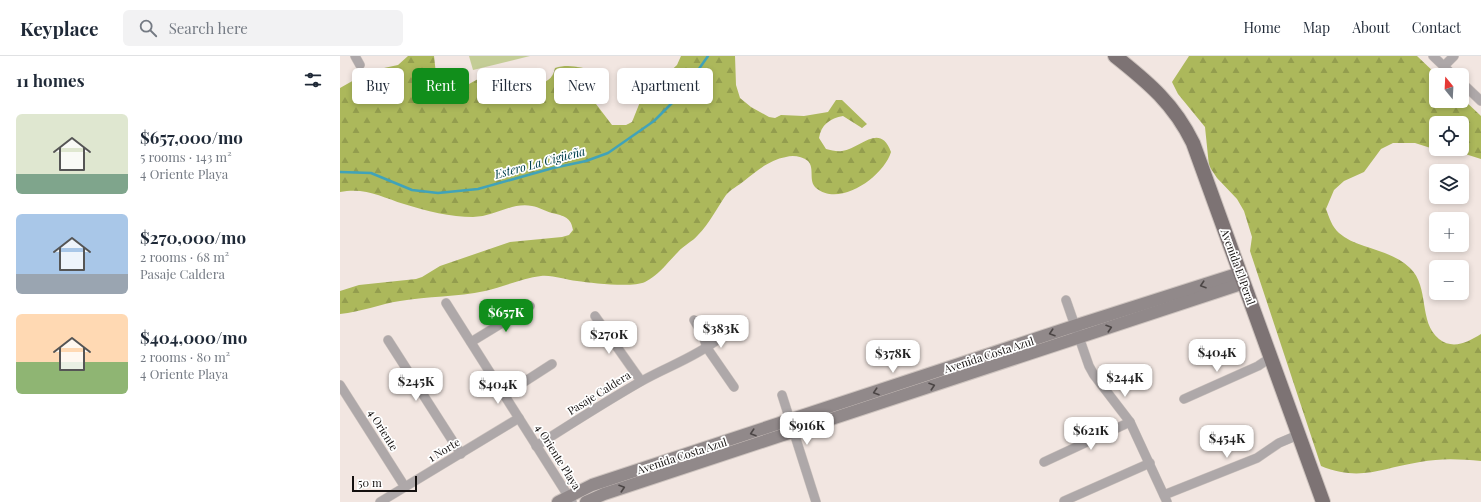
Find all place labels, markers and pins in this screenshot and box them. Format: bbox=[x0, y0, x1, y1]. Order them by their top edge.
pin: $657K bbox=[478, 299, 534, 333]
pin: $383K bbox=[693, 315, 749, 349]
pin: $270K bbox=[581, 321, 637, 355]
pin: $404K bbox=[1189, 339, 1245, 373]
pin: $378K bbox=[865, 340, 921, 374]
pin: $244K bbox=[1097, 364, 1153, 398]
pin: $245K bbox=[388, 368, 444, 402]
pin: $404K bbox=[470, 371, 526, 405]
pin: $916K bbox=[779, 412, 835, 446]
pin: $621K bbox=[1063, 417, 1119, 451]
pin: $454K bbox=[1199, 425, 1255, 459]

